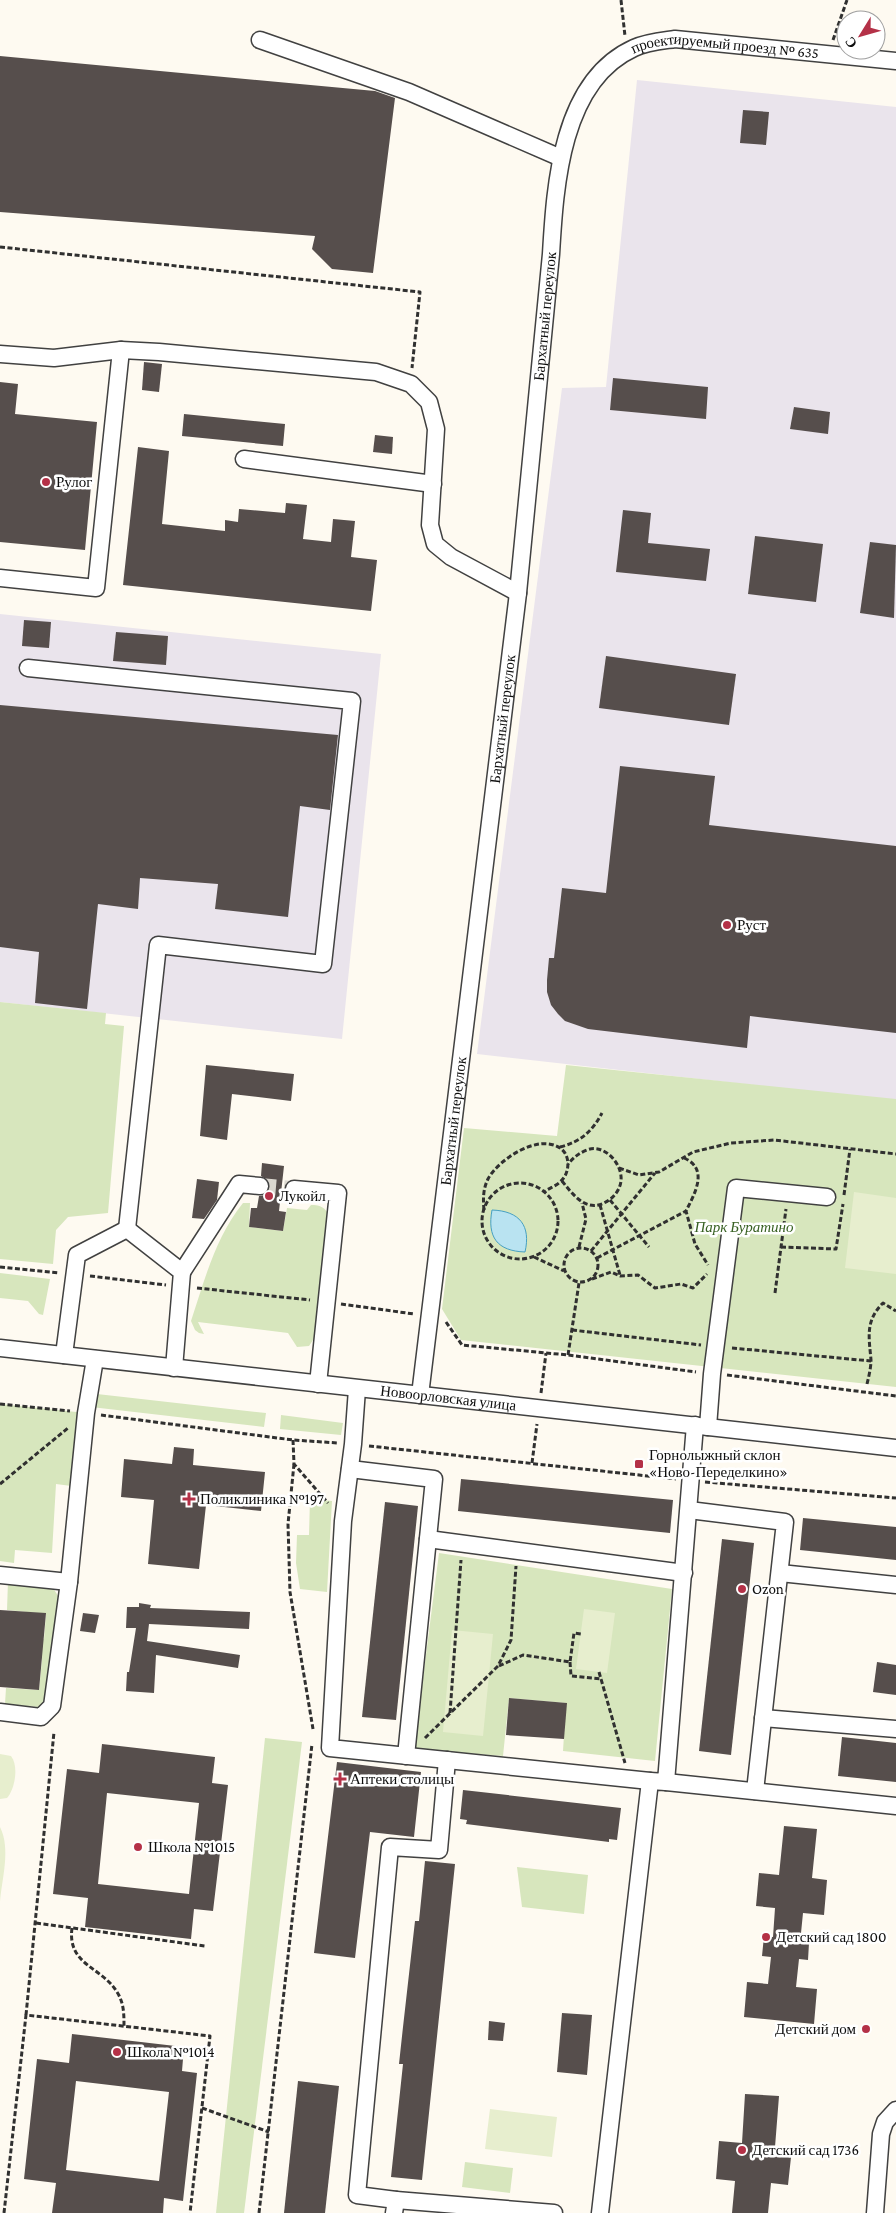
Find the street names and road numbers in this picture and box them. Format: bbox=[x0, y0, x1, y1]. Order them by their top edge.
street label: проектируемый проезд № 635 bbox=[628, 31, 820, 61]
street label: Бархатный переулок bbox=[531, 250, 559, 382]
street label: Бархатный переулок bbox=[487, 653, 518, 784]
street label: Бархатный переулок bbox=[438, 1055, 469, 1186]
street label: Новоорловская улица bbox=[379, 1382, 517, 1414]

